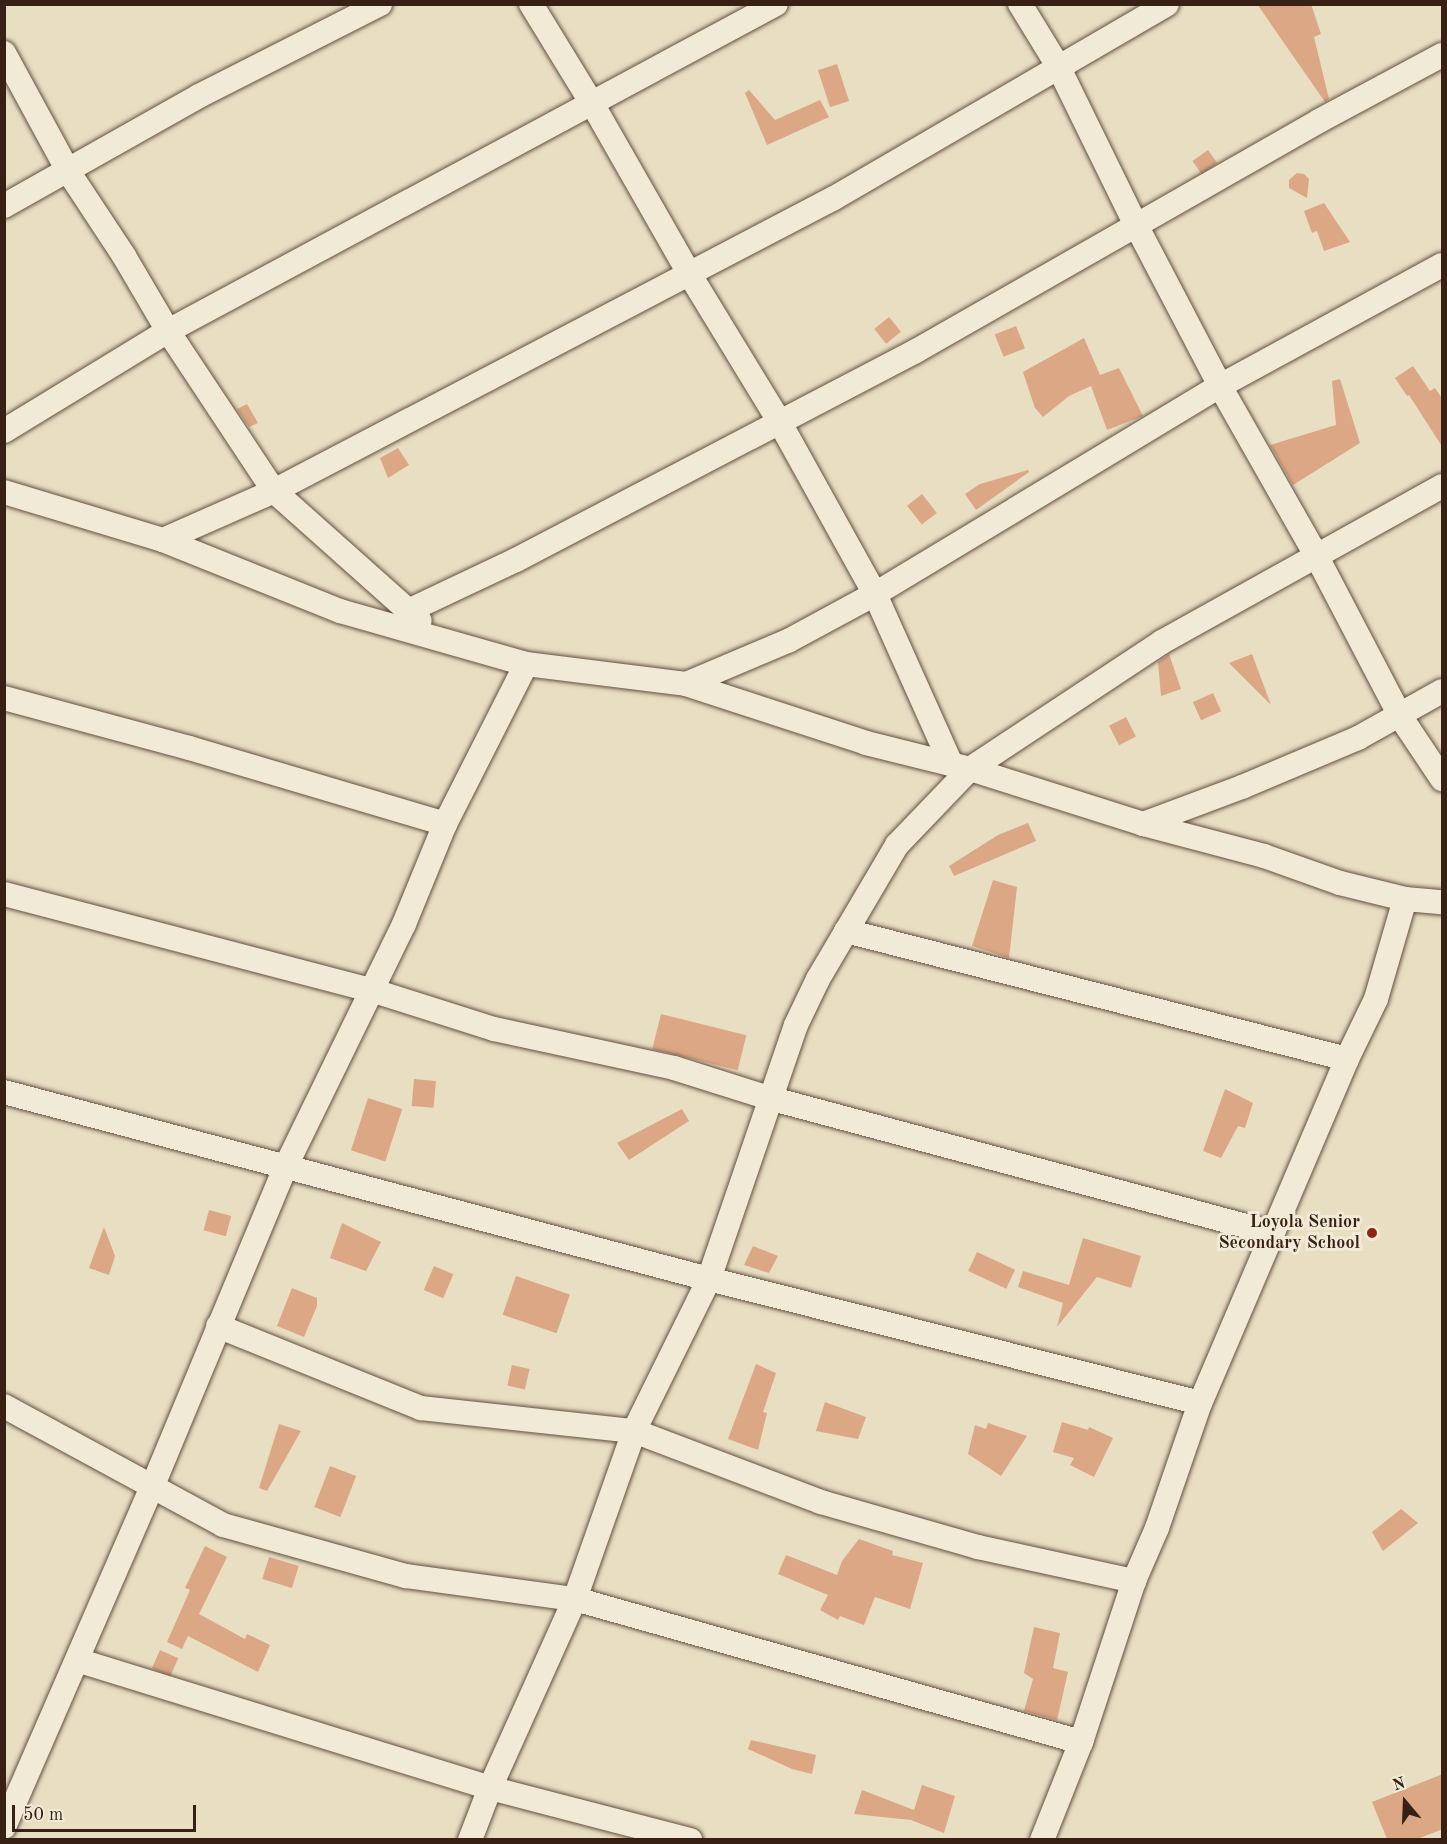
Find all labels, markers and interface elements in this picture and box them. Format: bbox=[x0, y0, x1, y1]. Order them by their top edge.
place label: Loyola Senior Secondary School bbox=[1218, 1212, 1360, 1254]
marker: Loyola Senior Secondary School bbox=[1365, 1226, 1379, 1240]
north arrow bbox=[1375, 1772, 1435, 1832]
text: N bbox=[1391, 1775, 1408, 1795]
scale bar bbox=[15, 1793, 200, 1831]
text: 50 m bbox=[23, 1806, 63, 1824]

